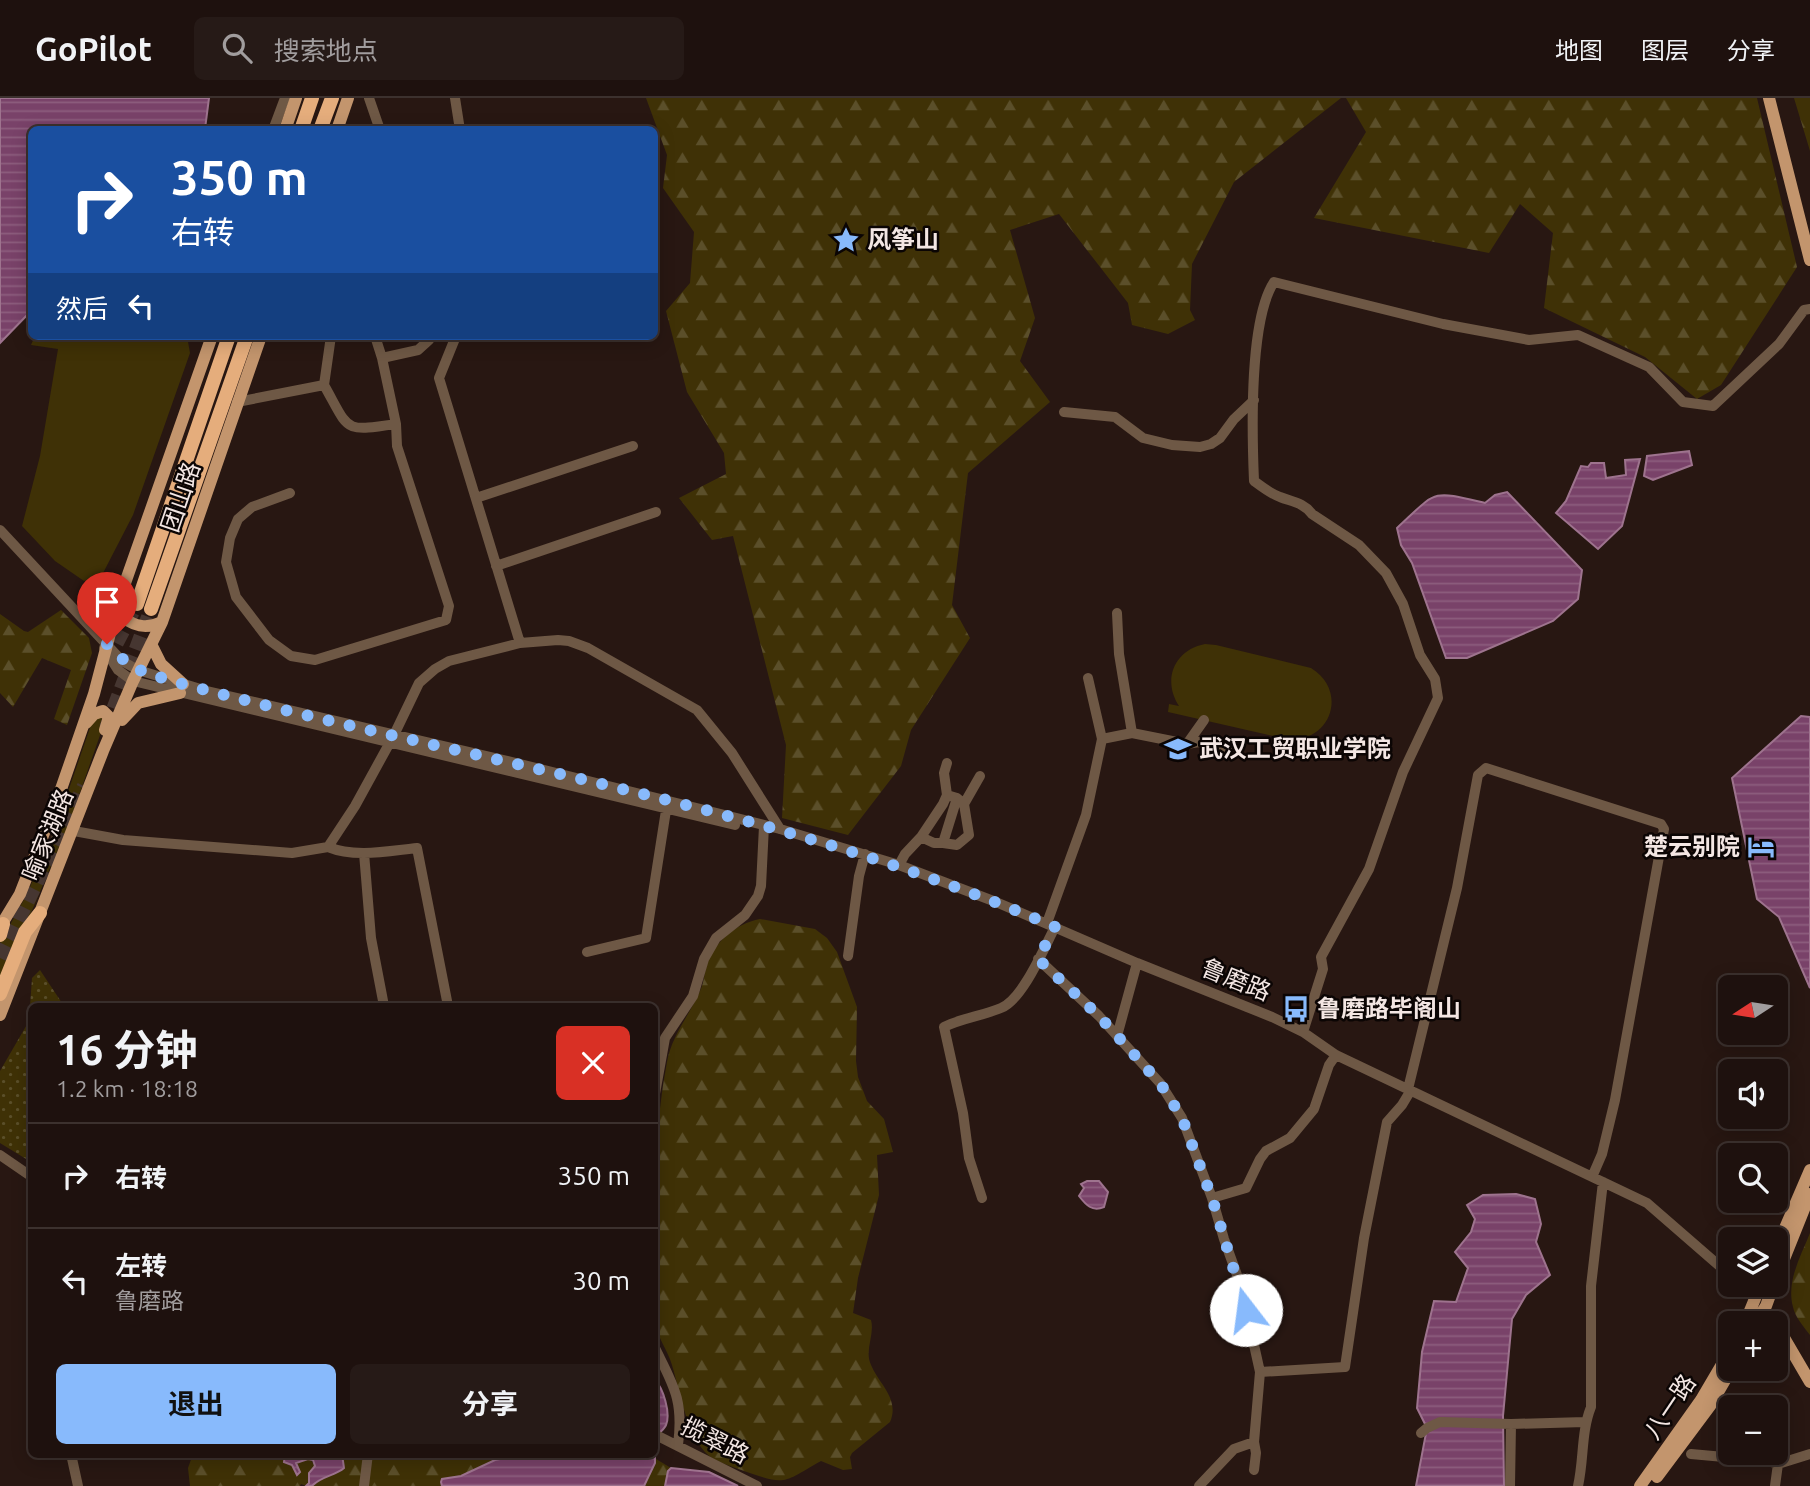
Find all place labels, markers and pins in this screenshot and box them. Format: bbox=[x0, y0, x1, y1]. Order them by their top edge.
place icon: 风筝山 bbox=[831, 225, 861, 255]
place label: 风筝山 bbox=[867, 226, 939, 253]
pin bbox=[77, 572, 137, 644]
school or university icon: 武汉工贸职业学院 bbox=[1163, 734, 1193, 764]
place label: 武汉工贸职业学院 bbox=[1199, 735, 1391, 762]
hotel icon: 楚云别院 bbox=[1746, 832, 1776, 862]
place label: 楚云别院 bbox=[1644, 833, 1740, 860]
bus stop icon: 鲁磨路毕阁山 bbox=[1281, 994, 1311, 1024]
place label: 鲁磨路毕阁山 bbox=[1317, 995, 1461, 1022]

